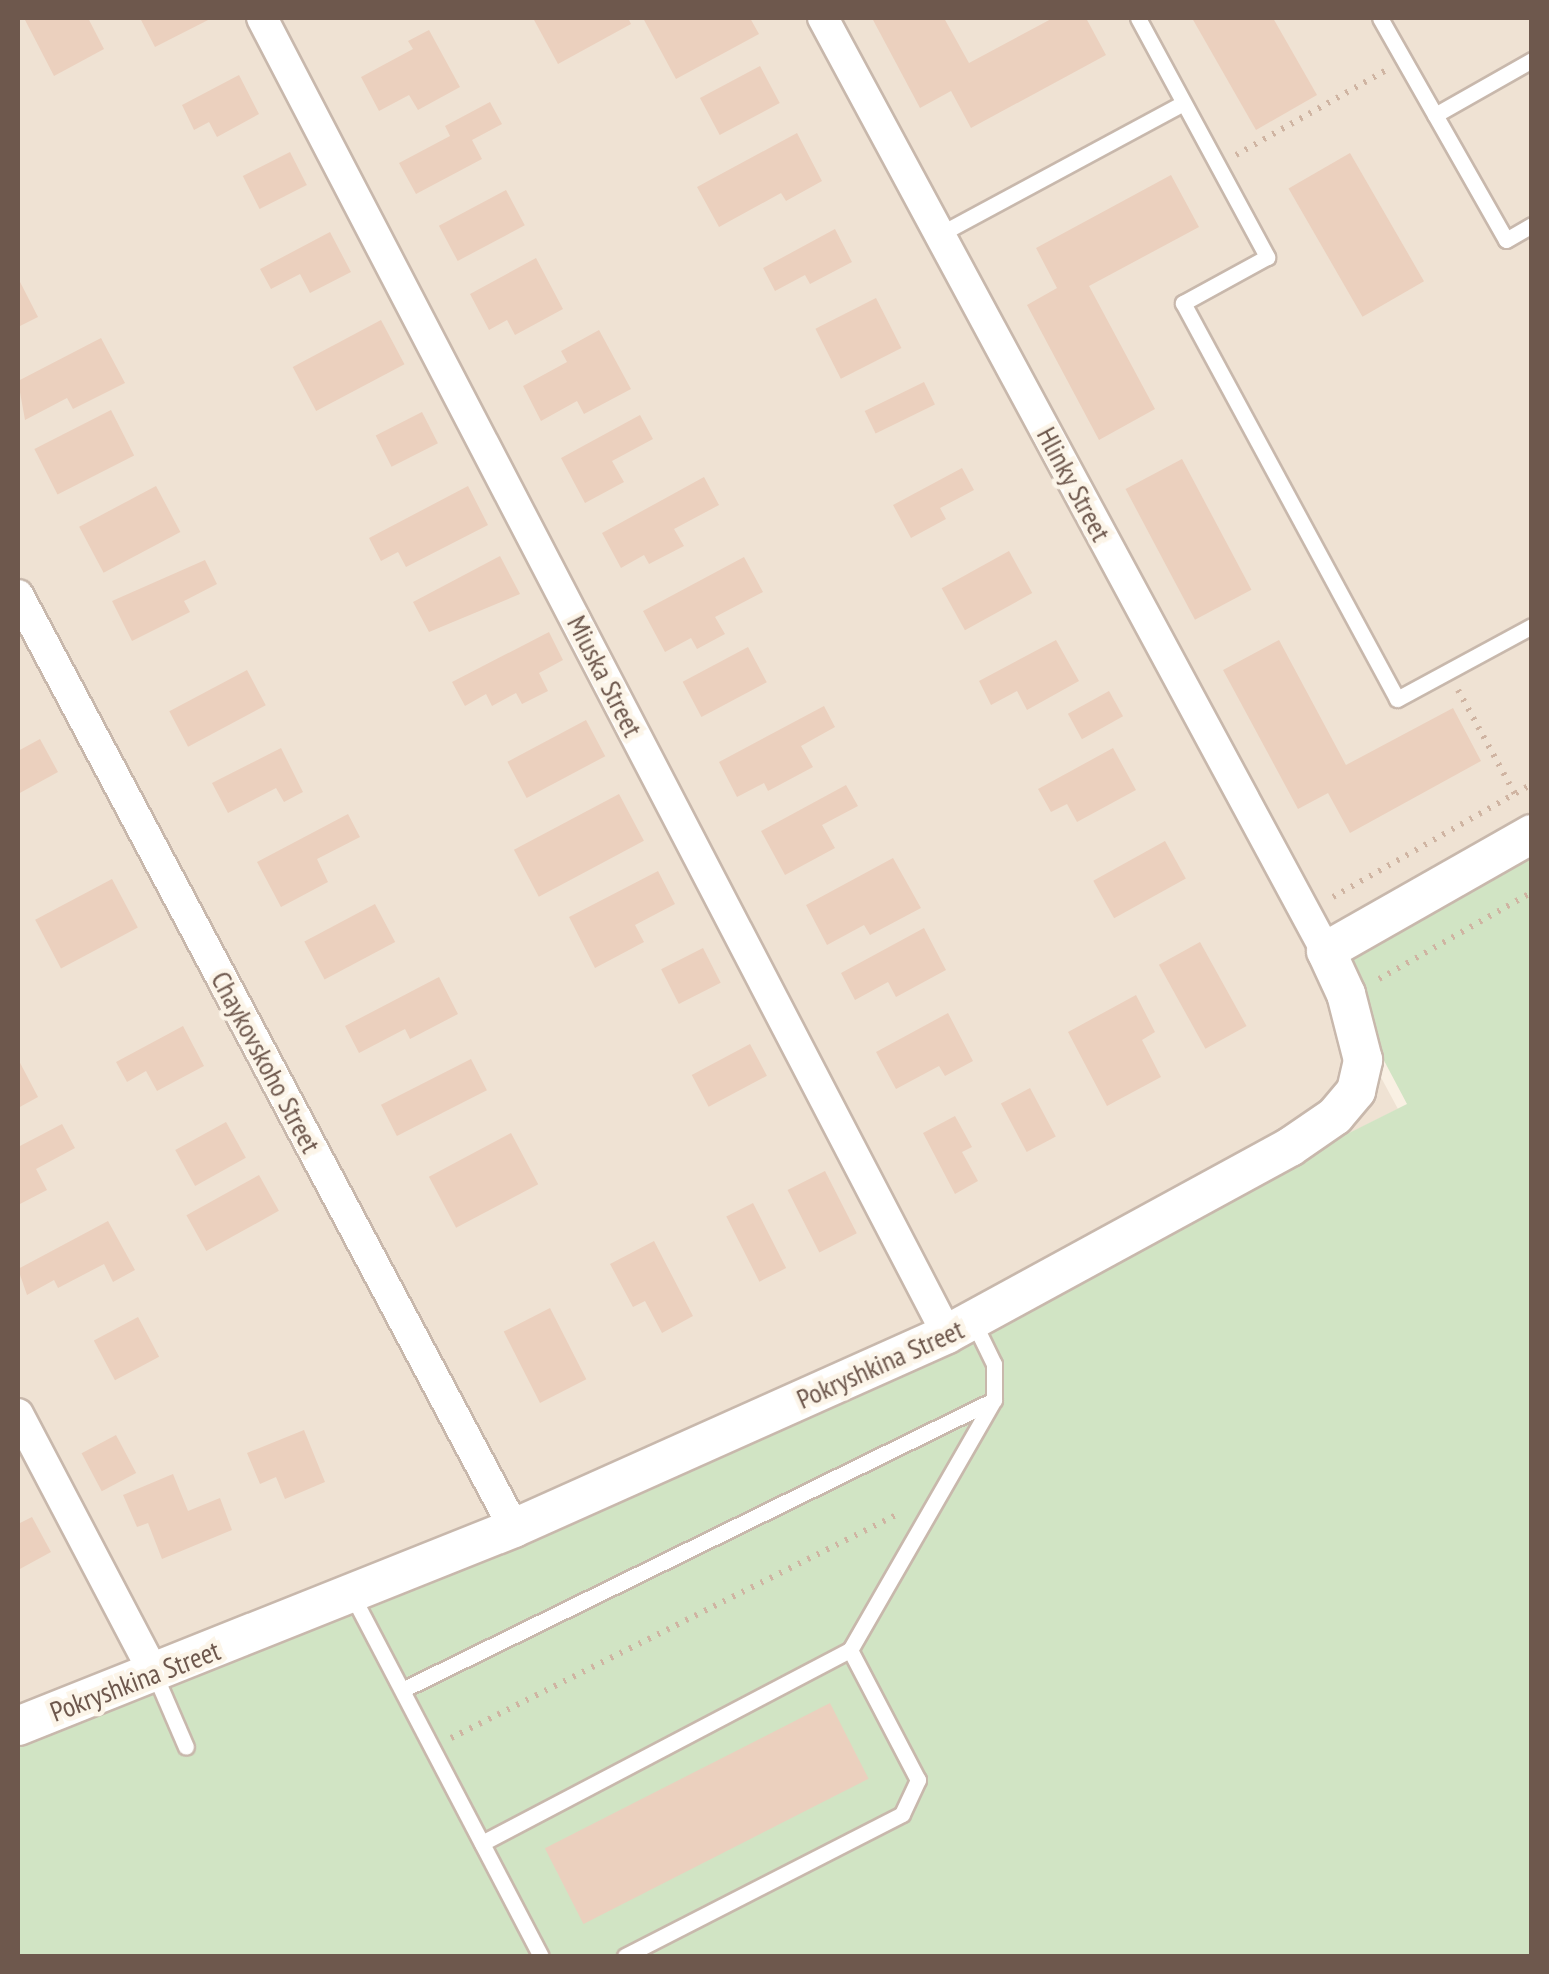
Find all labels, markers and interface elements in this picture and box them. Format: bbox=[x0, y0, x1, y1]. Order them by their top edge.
street label: Hlinky Street bbox=[1030, 421, 1118, 547]
street label: Miuska Street bbox=[560, 610, 650, 742]
street label: Chaykovskoho Street bbox=[204, 966, 328, 1158]
street label: Pokryshkina Street bbox=[791, 1312, 969, 1416]
street label: Pokryshkina Street bbox=[45, 1633, 225, 1729]

